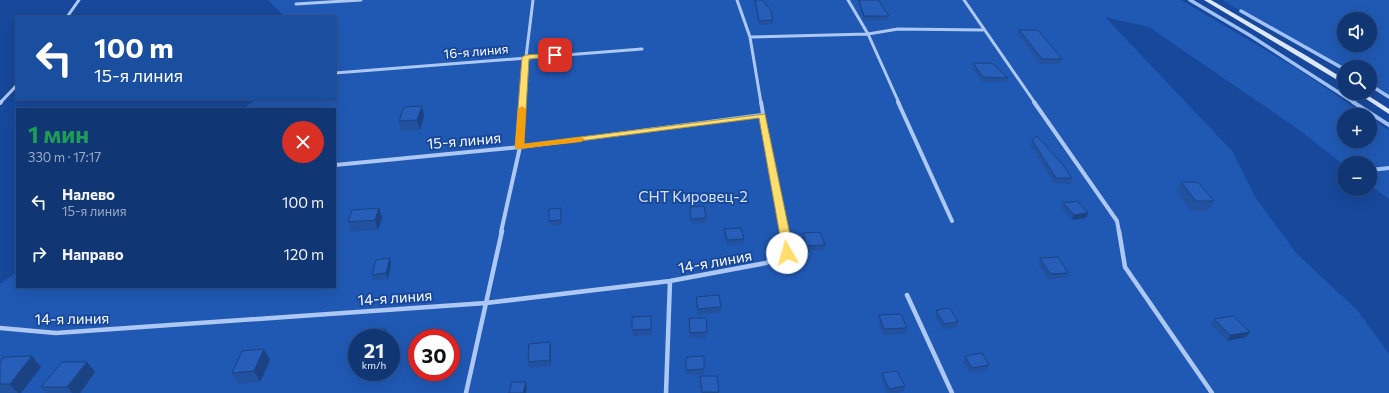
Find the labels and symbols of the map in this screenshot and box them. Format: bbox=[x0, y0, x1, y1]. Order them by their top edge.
pin bbox=[538, 38, 572, 72]
street label: 16-я линия bbox=[443, 40, 509, 62]
street label: 15-я линия bbox=[426, 128, 502, 152]
park label: СНТ Кировец-2 bbox=[638, 187, 748, 205]
position arrow bbox=[766, 232, 808, 274]
street label: 14-я линия bbox=[677, 246, 753, 276]
street label: 14-я линия bbox=[357, 285, 433, 309]
street label: 14-я линия bbox=[34, 308, 110, 328]
speed limit sign: 30 bbox=[408, 329, 460, 381]

